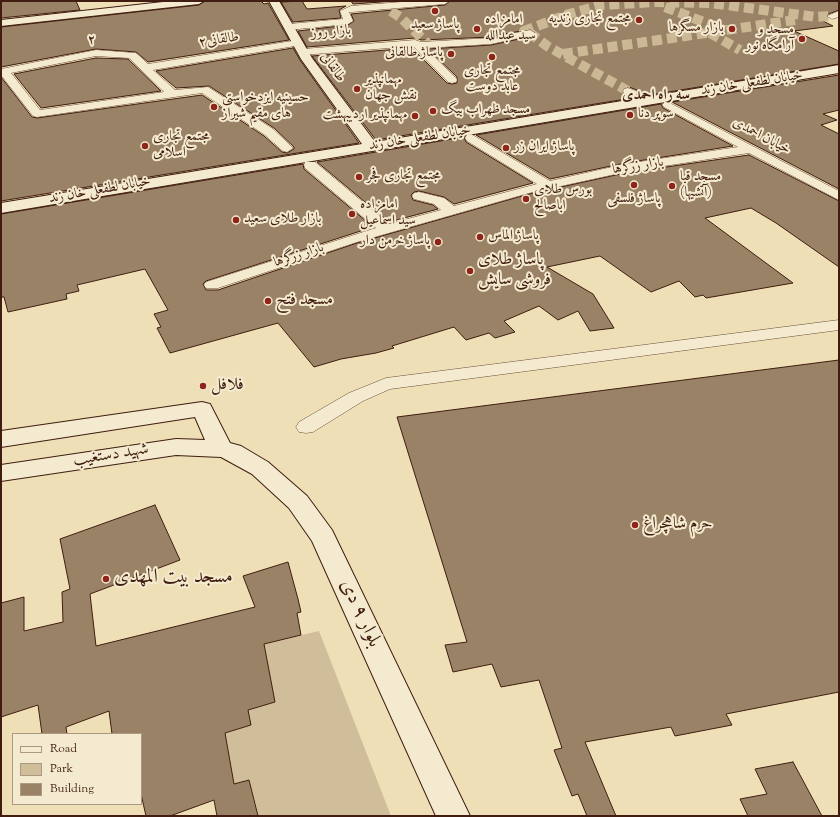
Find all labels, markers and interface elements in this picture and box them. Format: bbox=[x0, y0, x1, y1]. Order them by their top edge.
marker: پاساژ سعید bbox=[430, 6, 440, 16]
place label: مجتمع تجاری زندیه bbox=[549, 12, 631, 28]
place label: امامزاده سید عبدالله bbox=[485, 13, 536, 46]
marker: مجتمع تجاری زندیه bbox=[634, 15, 644, 25]
place label: پاساژ سعید bbox=[411, 18, 459, 34]
place label: بازار مسگرها bbox=[669, 21, 724, 37]
street label: بازار روز bbox=[310, 23, 352, 43]
place label: مسجد و آرامگاه نور bbox=[746, 23, 794, 56]
marker: امامزاده سید عبدالله bbox=[472, 24, 482, 34]
marker: بازار مسگرها bbox=[727, 24, 737, 34]
street label: طالقانی۲ bbox=[198, 30, 240, 52]
street label: ۲ bbox=[87, 32, 97, 50]
marker: مسجد و آرامگاه نور bbox=[797, 34, 807, 44]
place label: پاساژ طالقانی bbox=[385, 46, 443, 62]
marker: پاساژ طالقانی bbox=[446, 49, 456, 59]
street label: طالقانی bbox=[316, 50, 348, 86]
marker: مجتمع تجاری عابد دوست bbox=[487, 52, 497, 62]
place label: مجتمع تجاری عابد دوست bbox=[464, 64, 520, 96]
street label: خیابان لطفعلی خان زند bbox=[700, 68, 804, 100]
place label: مهمانپذیر نقش جهان bbox=[365, 73, 417, 106]
marker: مهمانپذیر نقش جهان bbox=[352, 84, 362, 94]
district label: سه راه احمدی bbox=[622, 87, 690, 105]
place label: حسینیه ایزدخواستی های مقیم شیراز bbox=[222, 91, 309, 124]
marker: حسینیه ایزدخواستی های مقیم شیراز bbox=[209, 102, 219, 112]
place label: مسجد ظهراب بیگ bbox=[441, 103, 530, 119]
marker: مسجد ظهراب بیگ bbox=[428, 106, 438, 116]
place label: سوپر دنا bbox=[638, 107, 674, 123]
place label: مهمانپذیر اردیبهشت bbox=[323, 108, 407, 124]
marker: سوپر دنا bbox=[625, 110, 635, 120]
marker: مهمانپذیر اردیبهشت bbox=[410, 111, 420, 121]
street label: خیابان احمدی bbox=[729, 115, 793, 159]
street label: خیابان لطفعلی خان زند bbox=[368, 123, 472, 155]
place label: مجتمع تجاری اسلامی bbox=[153, 130, 210, 162]
place label: پاساژ ایران زر bbox=[514, 140, 574, 156]
marker: مجتمع تجاری اسلامی bbox=[140, 141, 150, 151]
marker: پاساژ ایران زر bbox=[501, 143, 511, 153]
street label: بازار زرگرها bbox=[611, 155, 665, 179]
place label: مجتمع تجاری فجر bbox=[367, 169, 441, 185]
place label: مسجد قبا (آتشیها) bbox=[680, 170, 721, 202]
marker: مجتمع تجاری فجر bbox=[354, 172, 364, 182]
street label: خیابان لطفعلی خان زند bbox=[48, 174, 152, 208]
marker: پاساژ فلسفی bbox=[629, 180, 639, 190]
marker: مسجد قبا (آتشیها) bbox=[667, 181, 677, 191]
place label: بورس طلای اباصالح bbox=[534, 183, 592, 216]
place label: پاساژ فلسفی bbox=[607, 192, 661, 208]
marker: بورس طلای اباصالح bbox=[521, 194, 531, 204]
place label: امامزاده سید اسماعیل bbox=[360, 198, 416, 230]
marker: امامزاده سید اسماعیل bbox=[347, 209, 357, 219]
place label: بازار طلای سعید bbox=[244, 212, 321, 228]
marker: بازار طلای سعید bbox=[231, 215, 241, 225]
place label: پاساژ الماس bbox=[488, 229, 539, 245]
marker: پاساژ الماس bbox=[475, 232, 485, 242]
place label: پاساژ خرمن دار bbox=[360, 234, 430, 250]
marker: پاساژ خرمن دار bbox=[433, 237, 443, 247]
street label: بازار زرگرها bbox=[272, 240, 326, 272]
place label: پاساژ طلای فروشی سایش bbox=[478, 251, 551, 291]
marker: پاساژ طلای فروشی سایش bbox=[465, 266, 475, 276]
place label: مسجد فتح bbox=[276, 291, 333, 311]
marker: مسجد فتح bbox=[263, 296, 273, 306]
place label: فلافل bbox=[211, 376, 244, 396]
marker: فلافل bbox=[198, 381, 208, 391]
street label: شهید دستغیب bbox=[72, 440, 150, 472]
place label: حرم شاهچراغ bbox=[643, 515, 712, 535]
marker: حرم شاهچراغ bbox=[630, 520, 640, 530]
place label: مسجد بیت المهدی bbox=[114, 567, 233, 591]
marker: مسجد بیت المهدی bbox=[101, 574, 111, 584]
street label: بلوار ۹ دی bbox=[333, 576, 385, 652]
legend bbox=[12, 733, 142, 805]
text: Road bbox=[50, 740, 77, 758]
text: Park bbox=[50, 760, 73, 778]
text: Building bbox=[50, 780, 94, 798]

